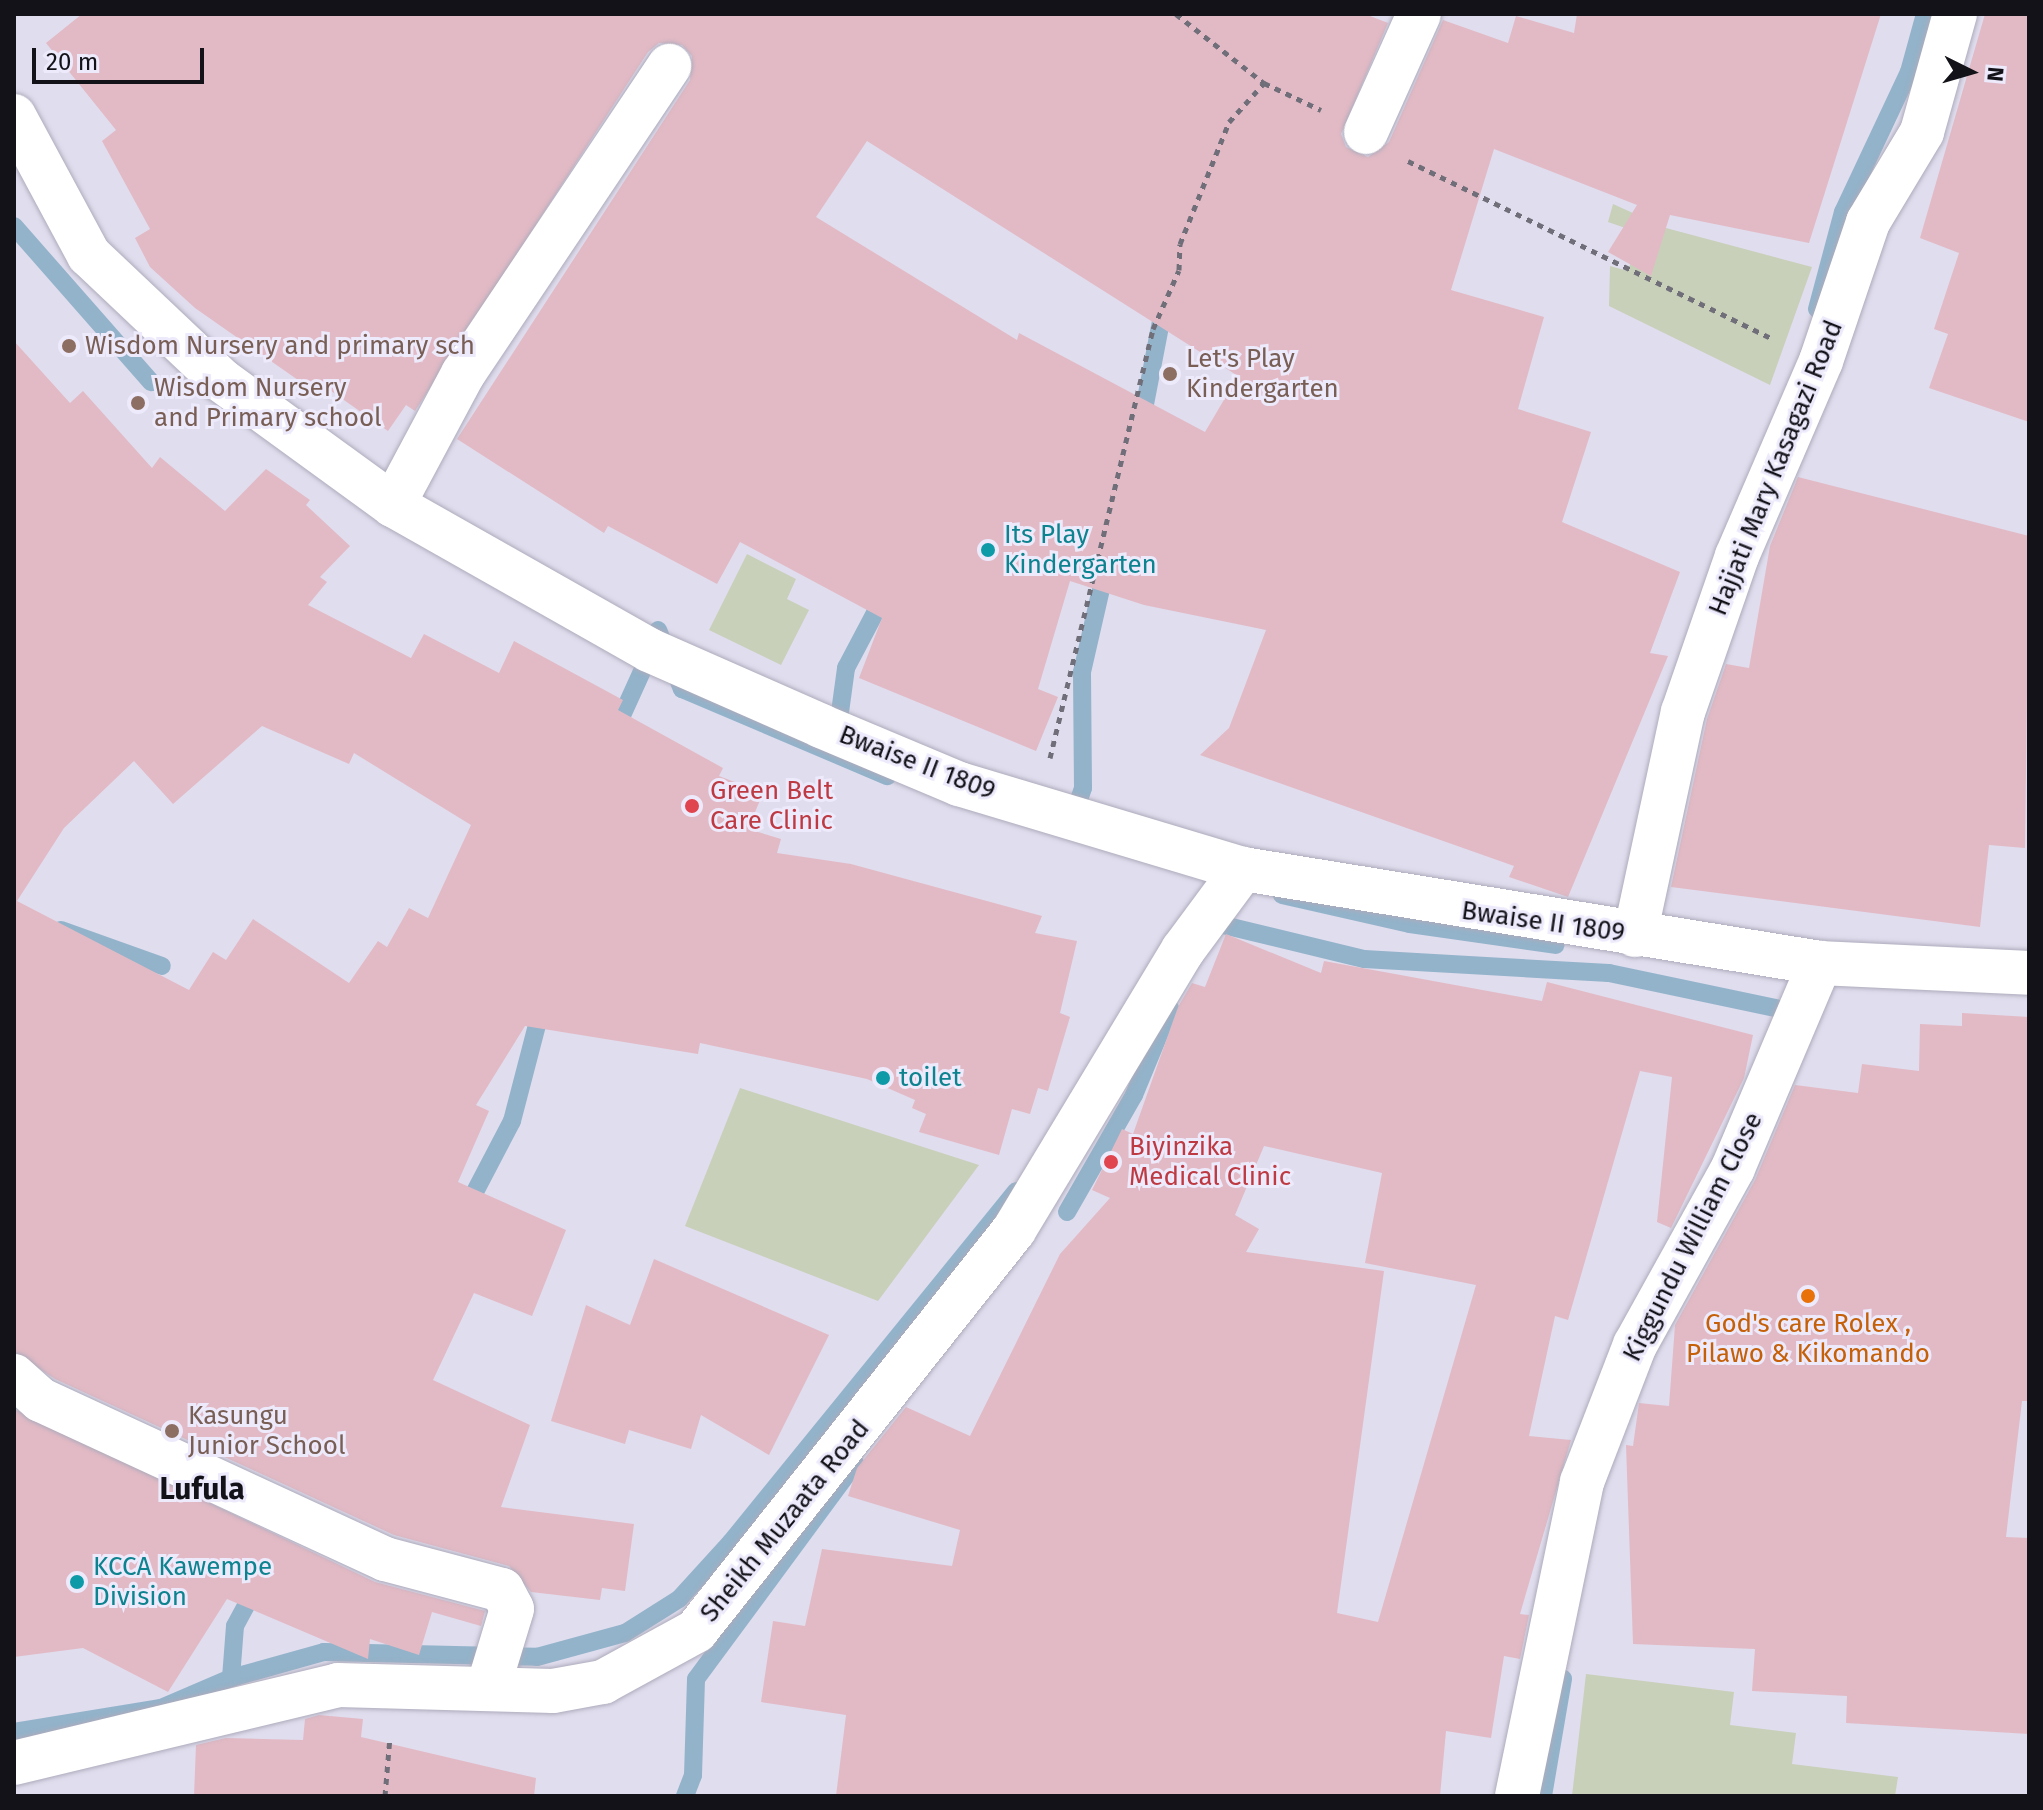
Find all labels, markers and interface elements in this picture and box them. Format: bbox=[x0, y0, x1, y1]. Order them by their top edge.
scale bar bbox=[36, 32, 208, 82]
north arrow bbox=[1931, 32, 2011, 112]
text: 20 m bbox=[46, 48, 98, 76]
text: N bbox=[1981, 66, 2009, 83]
street label: Hajjati Mary Kasagazi Road bbox=[1702, 316, 1850, 620]
place label: Wisdom Nursery and primary sch bbox=[85, 330, 475, 362]
marker: Wisdom Nursery and primary sch bbox=[60, 337, 78, 355]
place label: Let's Play Kindergarten bbox=[1186, 343, 1339, 404]
marker: Let's Play Kindergarten bbox=[1161, 365, 1179, 383]
place label: Wisdom Nursery and Primary school bbox=[154, 372, 382, 434]
marker: Wisdom Nursery and Primary school bbox=[129, 394, 147, 412]
place label: Its Play Kindergarten bbox=[1004, 519, 1157, 580]
marker: Its Play Kindergarten bbox=[979, 541, 997, 559]
street label: Bwaise II 1809 bbox=[835, 719, 999, 807]
place label: Green Belt Care Clinic bbox=[710, 775, 833, 836]
marker: Green Belt Care Clinic bbox=[681, 795, 703, 817]
street label: Bwaise II 1809 bbox=[1459, 895, 1627, 949]
place label: toilet bbox=[899, 1062, 962, 1094]
marker: toilet bbox=[874, 1069, 892, 1087]
street label: Kiggundu William Close bbox=[1617, 1107, 1769, 1367]
place label: Biyinzika Medical Clinic bbox=[1129, 1131, 1291, 1192]
marker: Biyinzika Medical Clinic bbox=[1100, 1151, 1122, 1173]
marker: God's care Rolex , Pilawo & Kikomando bbox=[1799, 1287, 1817, 1305]
place label: God's care Rolex , Pilawo & Kikomando bbox=[1686, 1308, 1930, 1370]
place label: Kasungu Junior School bbox=[188, 1400, 346, 1462]
street label: Sheikh Muzaata Road bbox=[694, 1414, 876, 1628]
marker: Kasungu Junior School bbox=[163, 1422, 181, 1440]
district label: Lufula bbox=[159, 1471, 245, 1507]
place label: KCCA Kawempe Division bbox=[93, 1551, 272, 1612]
marker: KCCA Kawempe Division bbox=[68, 1573, 86, 1591]

